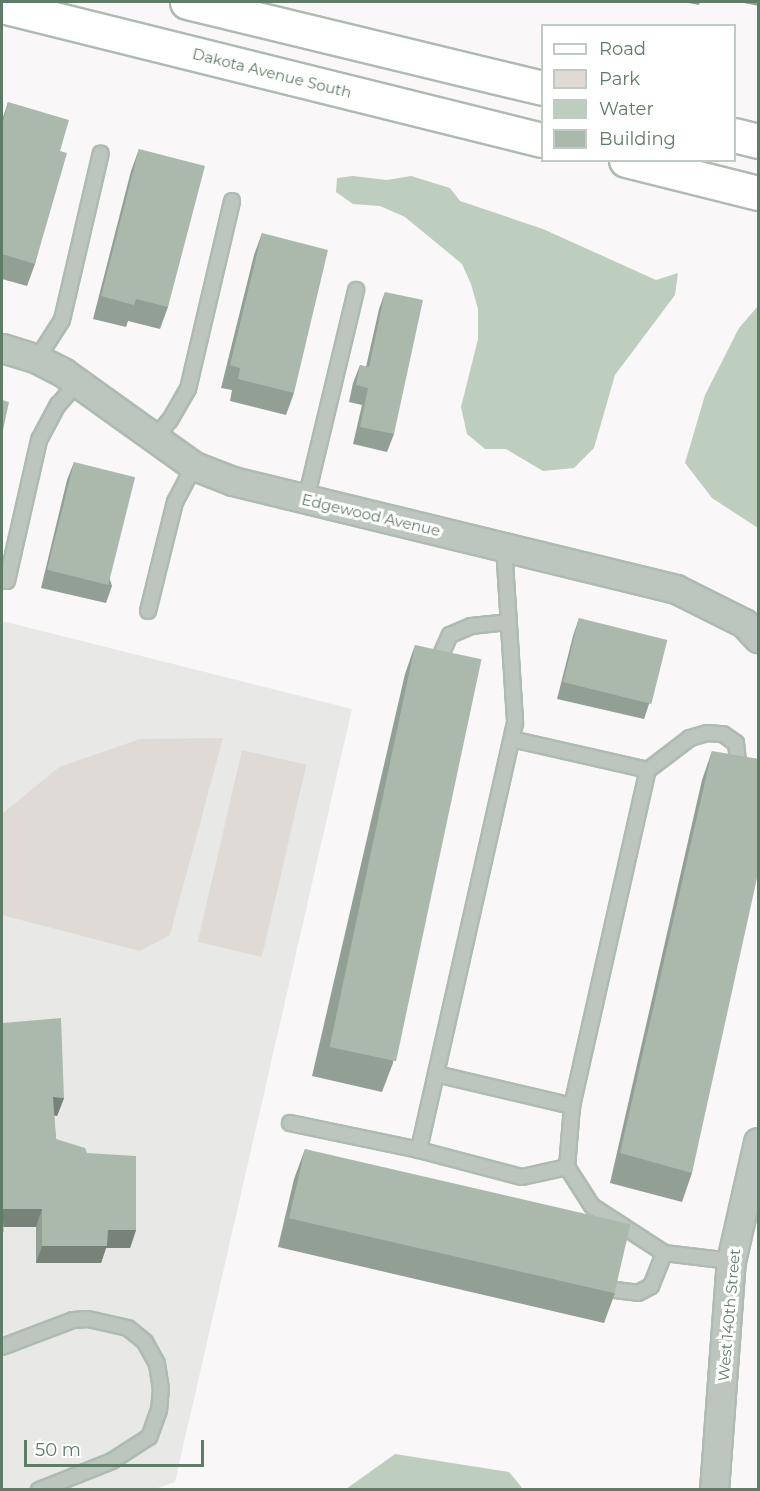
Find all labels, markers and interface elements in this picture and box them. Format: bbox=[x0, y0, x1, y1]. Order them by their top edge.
legend bbox=[541, 24, 736, 162]
text: Road bbox=[599, 38, 646, 60]
street label: Dakota Avenue South bbox=[191, 45, 353, 101]
text: Park bbox=[599, 68, 640, 90]
text: Water bbox=[599, 98, 654, 120]
text: Building bbox=[599, 128, 676, 150]
street label: Edgewood Avenue bbox=[300, 490, 442, 540]
street label: West 140th Street bbox=[714, 1248, 744, 1382]
scale bar bbox=[27, 1428, 207, 1466]
text: 50 m bbox=[35, 1439, 81, 1461]

